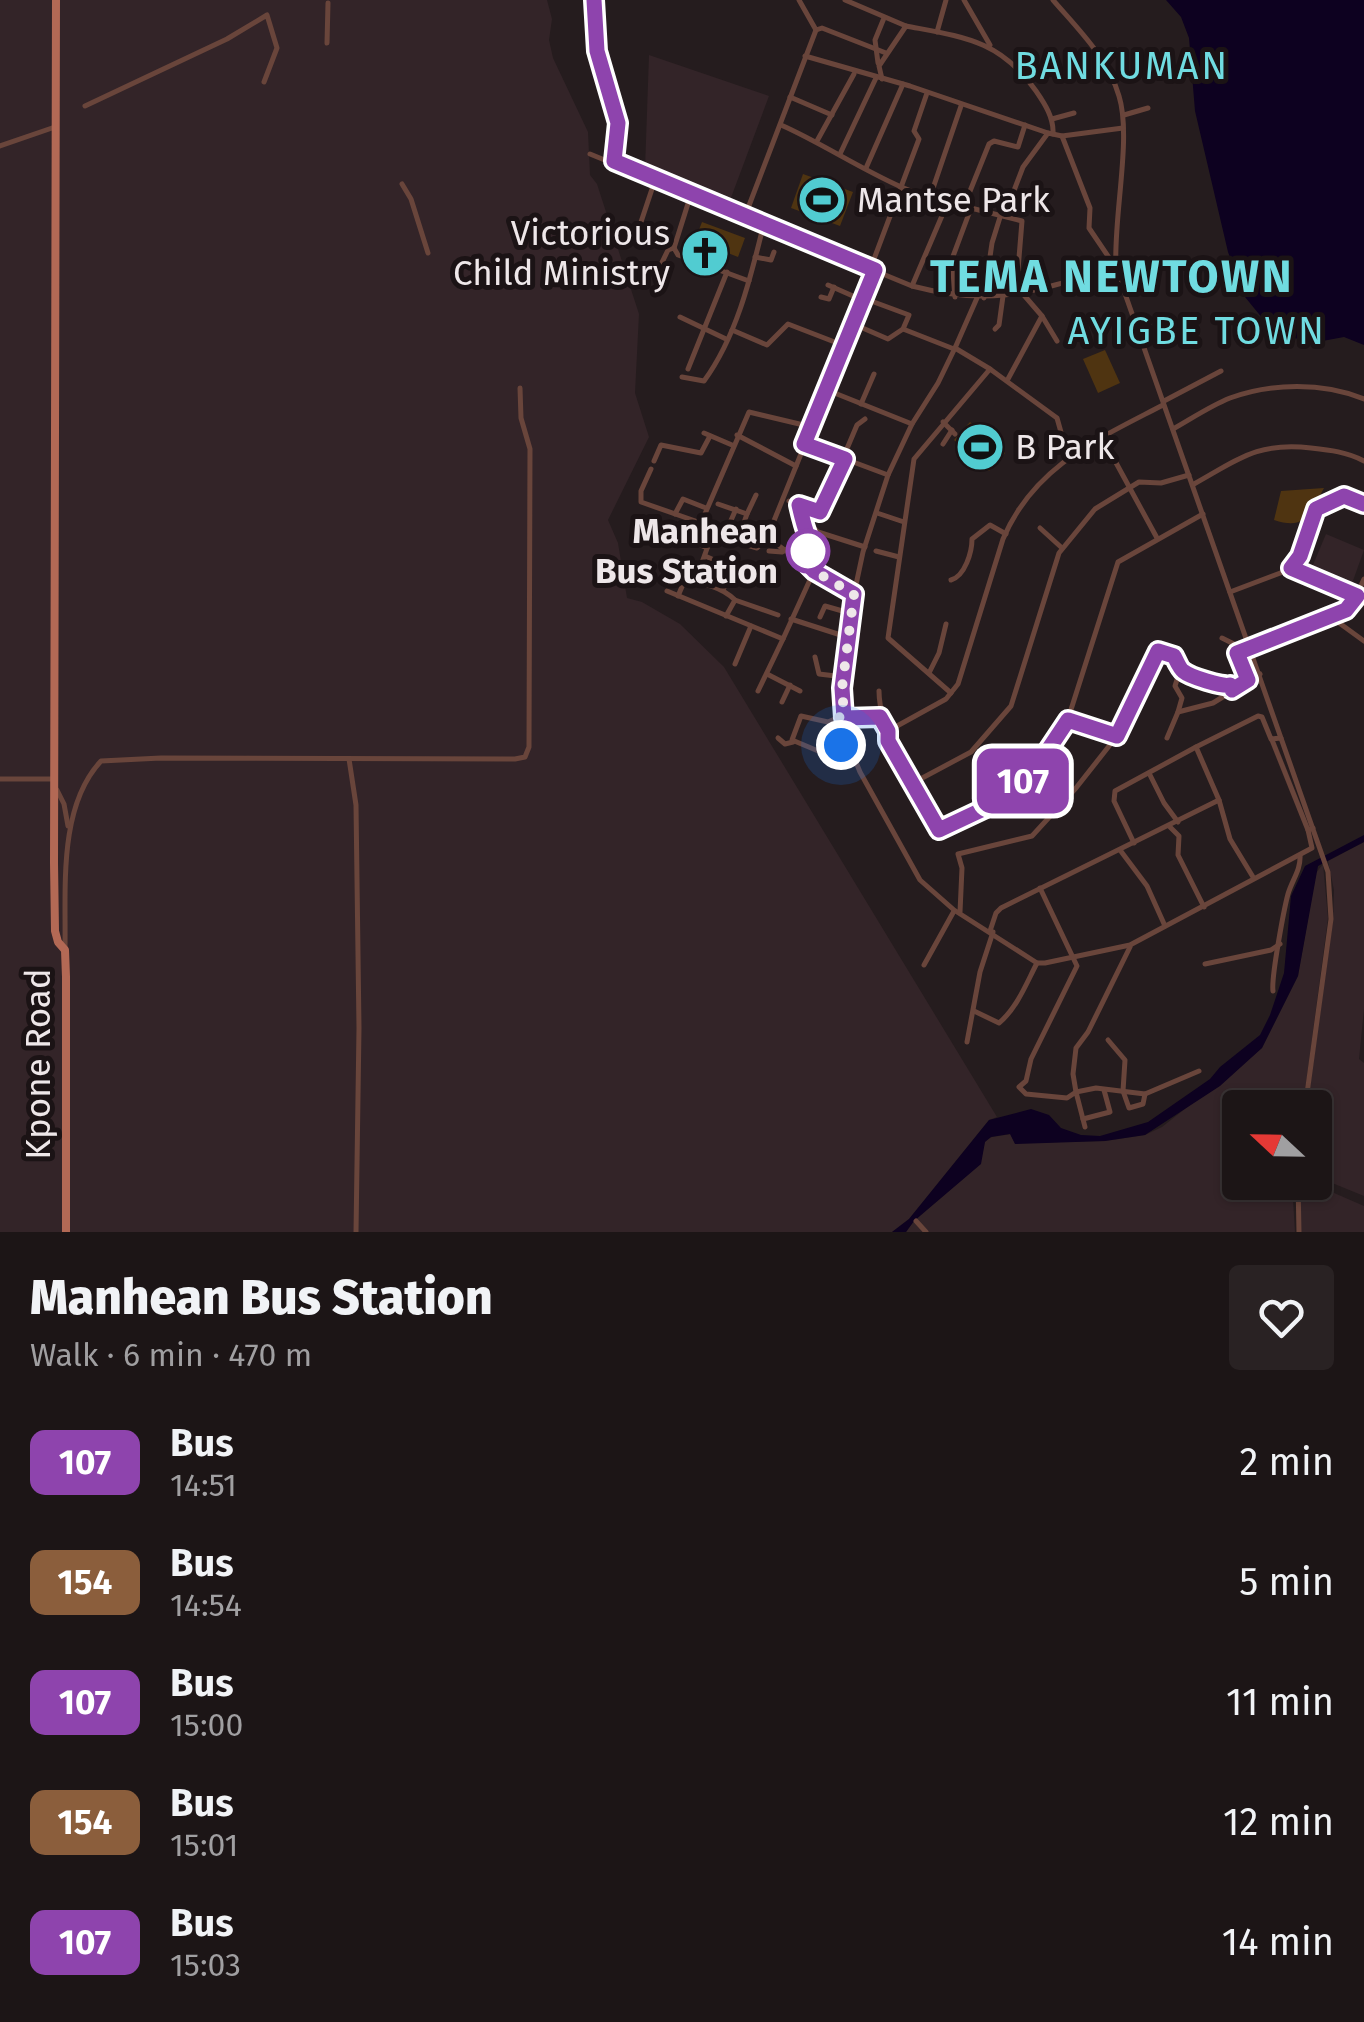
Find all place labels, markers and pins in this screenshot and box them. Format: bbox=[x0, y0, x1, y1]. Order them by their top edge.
sports icon: Mantse Park bbox=[796, 174, 848, 226]
place label: Mantse Park bbox=[857, 179, 1050, 221]
place label: Victorious Child Ministry bbox=[453, 212, 670, 294]
church icon: Victorious Child Ministry bbox=[679, 227, 731, 279]
sports icon: B Park bbox=[954, 421, 1006, 473]
place label: B Park bbox=[1015, 426, 1115, 468]
place label: Manhean Bus Station bbox=[595, 510, 778, 592]
marker: Manhean Bus Station bbox=[787, 530, 829, 572]

